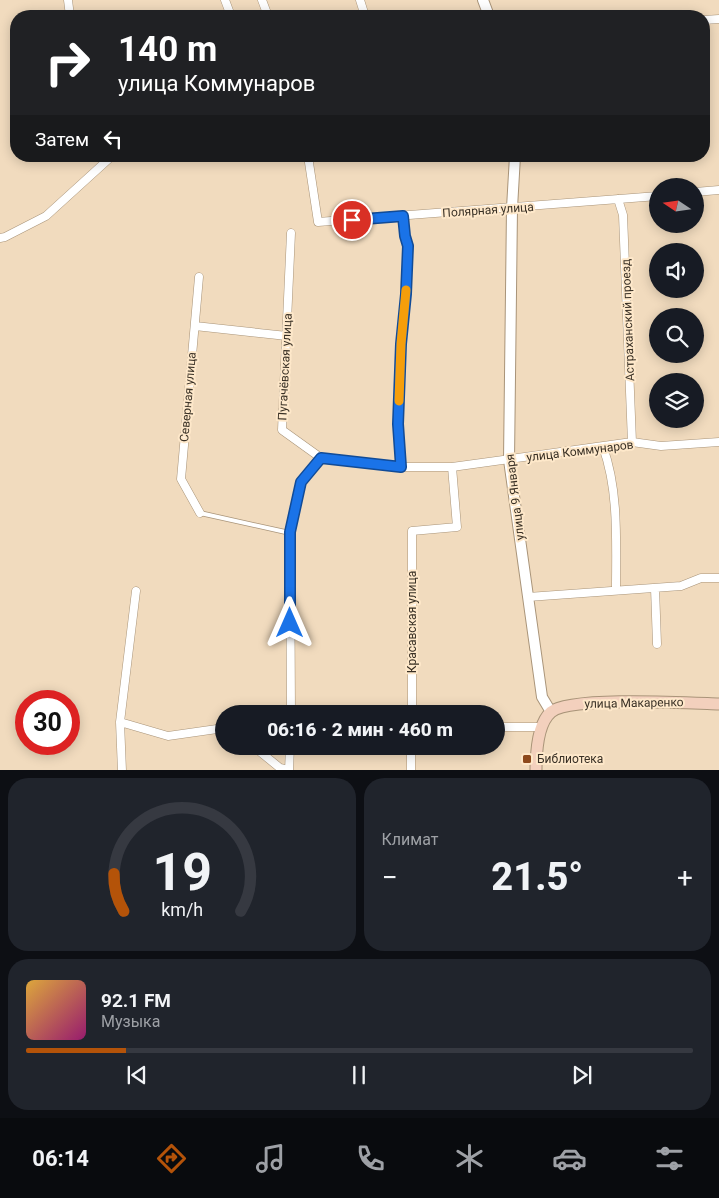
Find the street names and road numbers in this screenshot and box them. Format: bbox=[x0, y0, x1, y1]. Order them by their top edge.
street label: Полярная улица bbox=[442, 200, 534, 220]
street label: Астраханский проезд bbox=[619, 259, 637, 381]
street label: Пугачёвская улица bbox=[275, 313, 295, 421]
street label: Северная улица bbox=[177, 352, 199, 442]
street label: улица Коммунаров bbox=[526, 437, 634, 465]
street label: улица 9 Января bbox=[503, 453, 527, 541]
street label: Красавская улица bbox=[405, 571, 419, 673]
street label: улица Макаренко bbox=[584, 695, 684, 711]

